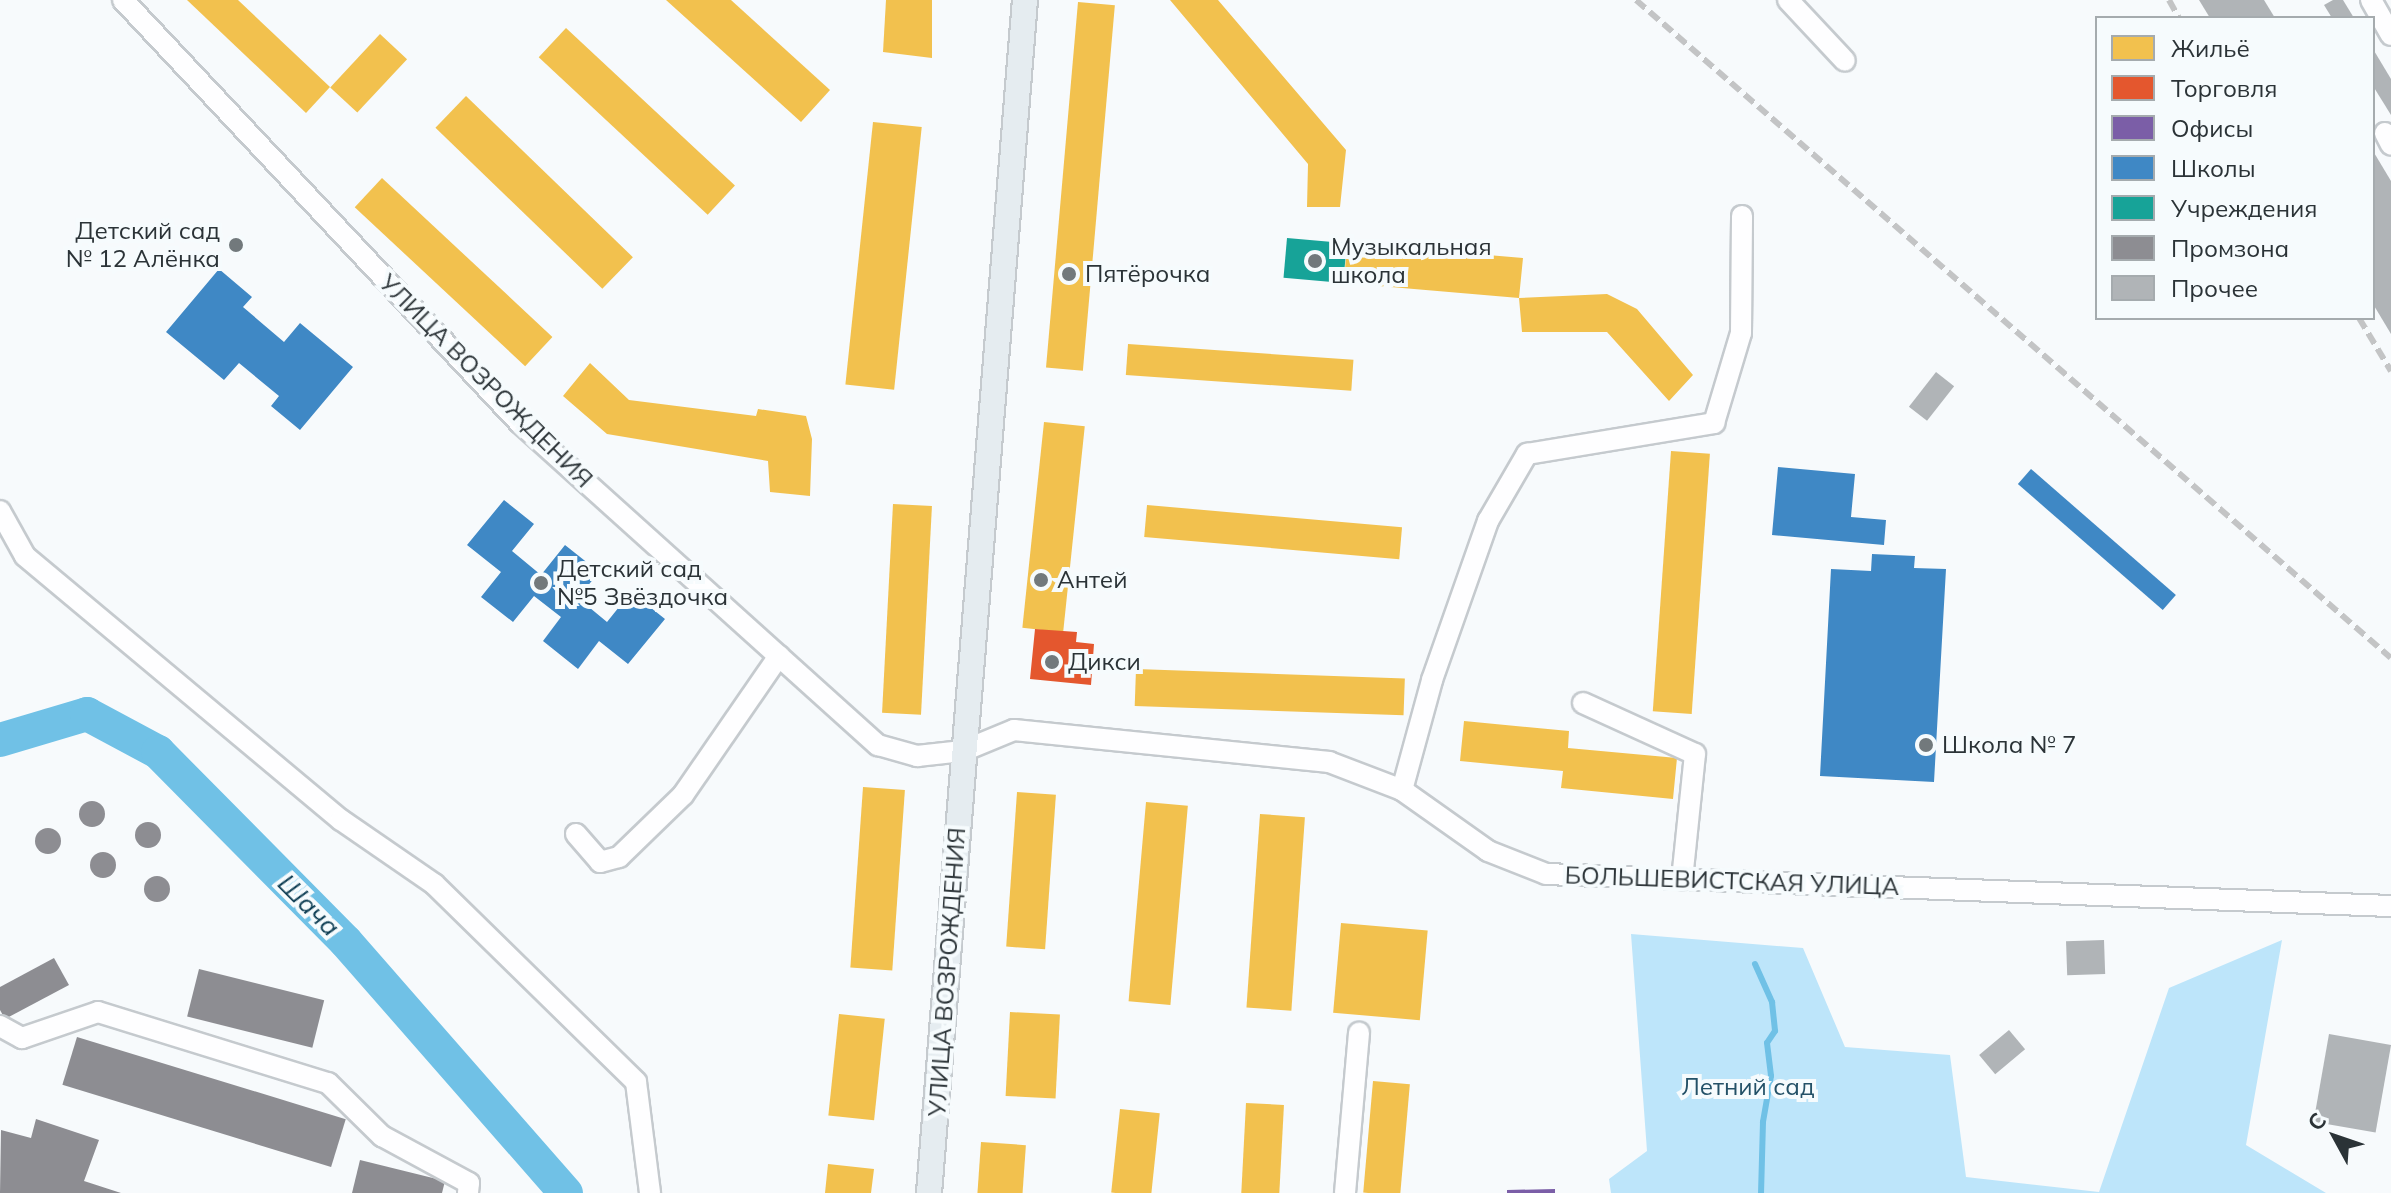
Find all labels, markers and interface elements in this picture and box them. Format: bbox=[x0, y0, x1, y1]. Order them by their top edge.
legend bbox=[2095, 16, 2375, 320]
text: Жильё bbox=[2171, 33, 2250, 63]
text: Торговля bbox=[2171, 73, 2278, 103]
text: Офисы bbox=[2171, 113, 2253, 143]
text: Школы bbox=[2171, 153, 2256, 183]
text: Учреждения bbox=[2171, 193, 2317, 223]
place label: Детский сад № 12 Алёнка bbox=[66, 217, 220, 273]
place label: Музыкальная школа bbox=[1331, 233, 1492, 289]
text: Промзона bbox=[2171, 233, 2289, 263]
marker: Детский сад № 12 Алёнка bbox=[227, 236, 245, 254]
marker: Музыкальная школа bbox=[1306, 252, 1324, 270]
place label: Пятёрочка bbox=[1085, 260, 1210, 288]
marker: Пятёрочка bbox=[1060, 265, 1078, 283]
street label: УЛИЦА ВОЗРОЖДЕНИЯ bbox=[373, 268, 599, 494]
text: Прочее bbox=[2171, 273, 2258, 303]
place label: Детский сад №5 Звёздочка bbox=[557, 555, 728, 611]
place label: Антей bbox=[1057, 566, 1127, 594]
marker: Антей bbox=[1032, 571, 1050, 589]
marker: Детский сад №5 Звёздочка bbox=[532, 574, 550, 592]
place label: Дикси bbox=[1068, 648, 1141, 676]
marker: Дикси bbox=[1043, 653, 1061, 671]
place label: Школа № 7 bbox=[1942, 731, 2076, 759]
marker: Школа № 7 bbox=[1917, 736, 1935, 754]
street label: УЛИЦА ВОЗРОЖДЕНИЯ bbox=[923, 826, 971, 1118]
street label: БОЛЬШЕВИСТСКАЯ УЛИЦА bbox=[1564, 861, 1900, 901]
water label: Шача bbox=[272, 868, 346, 942]
park label: Летний сад bbox=[1681, 1073, 1815, 1101]
north arrow bbox=[2295, 1097, 2375, 1177]
text: С bbox=[2301, 1107, 2332, 1136]

